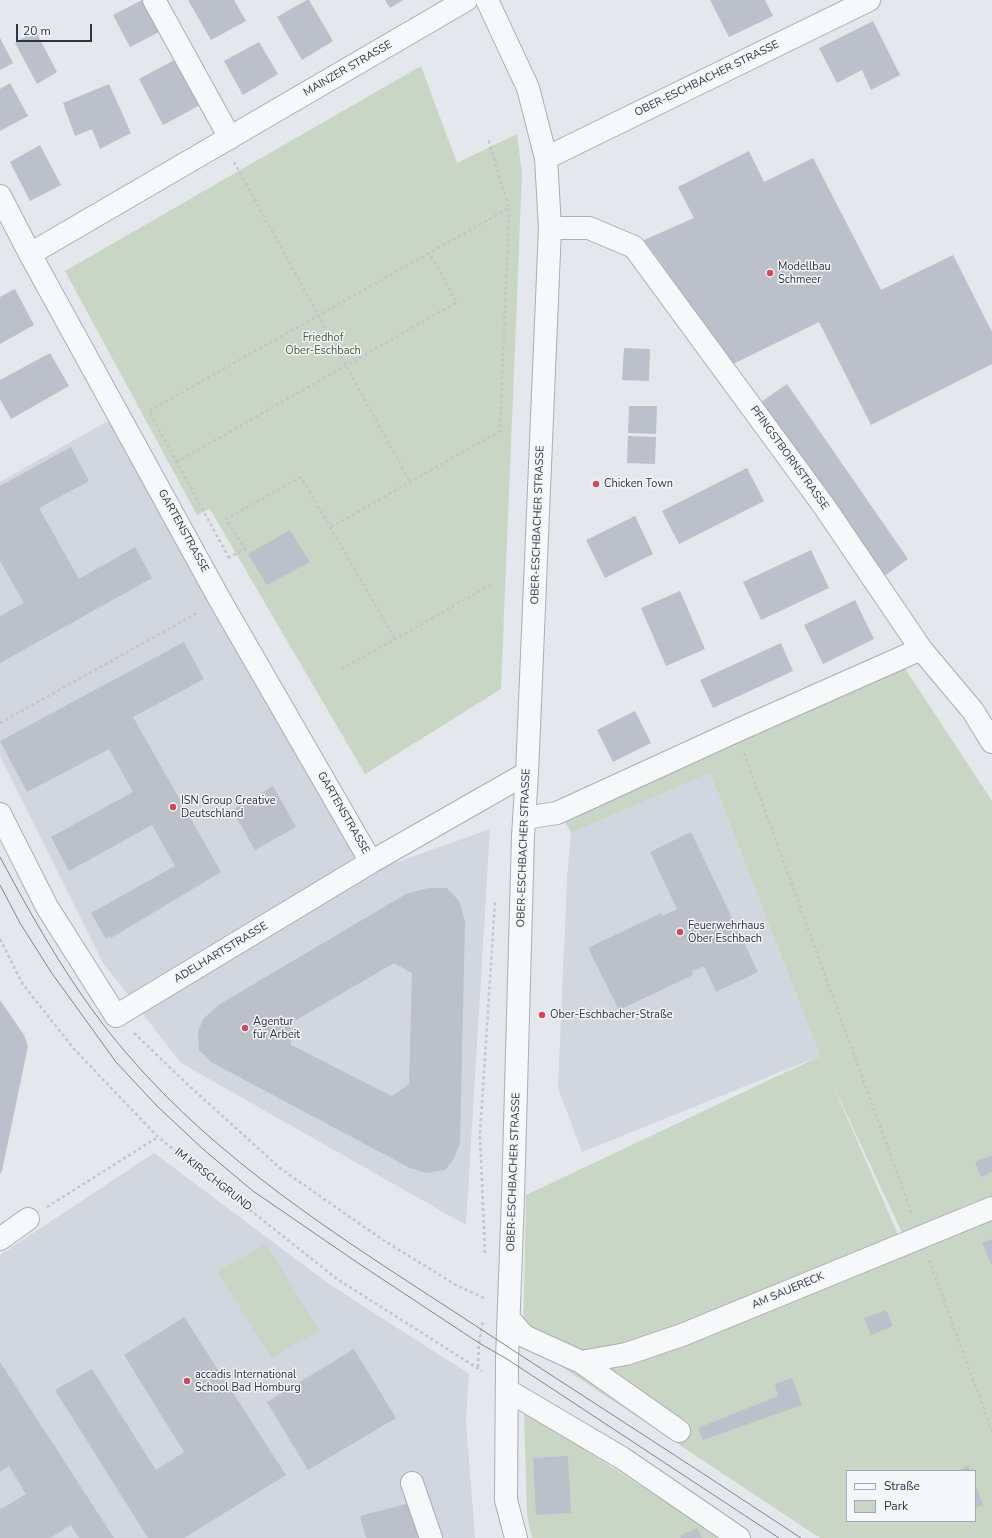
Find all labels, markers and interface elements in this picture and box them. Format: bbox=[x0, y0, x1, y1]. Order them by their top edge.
scale bar bbox=[18, 16, 94, 42]
text: 20 m bbox=[23, 23, 51, 39]
street label: MAINZER STRASSE bbox=[301, 38, 395, 100]
street label: OBER-ESCHBACHER STRASSE bbox=[633, 38, 781, 120]
place label: Modellbau Schmeer bbox=[778, 260, 831, 286]
marker: Modellbau Schmeer bbox=[765, 268, 775, 278]
park label: Friedhof Ober-Eschbach bbox=[285, 331, 361, 357]
street label: PFINGSTBORNSTRASSE bbox=[747, 404, 831, 512]
street label: OBER-ESCHBACHER STRASSE bbox=[529, 445, 547, 605]
place label: Chicken Town bbox=[604, 477, 673, 491]
marker: Chicken Town bbox=[591, 479, 601, 489]
street label: GARTENSTRASSE bbox=[155, 487, 211, 575]
street label: OBER-ESCHBACHER STRASSE bbox=[515, 768, 533, 928]
street label: GARTENSTRASSE bbox=[314, 770, 372, 856]
place label: ISN Group Creative Deutschland bbox=[181, 794, 276, 820]
marker: ISN Group Creative Deutschland bbox=[168, 802, 178, 812]
place label: Feuerwehrhaus Ober Eschbach bbox=[688, 919, 765, 945]
street label: ADELHARTSTRASSE bbox=[172, 920, 270, 986]
marker: Feuerwehrhaus Ober Eschbach bbox=[675, 927, 685, 937]
place label: Ober-Eschbacher-Straße bbox=[550, 1008, 673, 1022]
marker: Ober-Eschbacher-Straße bbox=[537, 1010, 547, 1020]
place label: Agentur für Arbeit bbox=[253, 1015, 300, 1041]
marker: Agentur für Arbeit bbox=[240, 1023, 250, 1033]
street label: OBER-ESCHBACHER STRASSE bbox=[505, 1092, 523, 1252]
street label: IM KIRSCHGRUND bbox=[172, 1146, 254, 1214]
street label: AM SAUERECK bbox=[750, 1270, 826, 1312]
place label: accadis International School Bad Homburg bbox=[195, 1368, 301, 1394]
marker: accadis International School Bad Homburg bbox=[182, 1376, 192, 1386]
legend bbox=[846, 1470, 976, 1522]
text: Straße bbox=[884, 1478, 920, 1494]
text: Park bbox=[884, 1498, 908, 1514]

